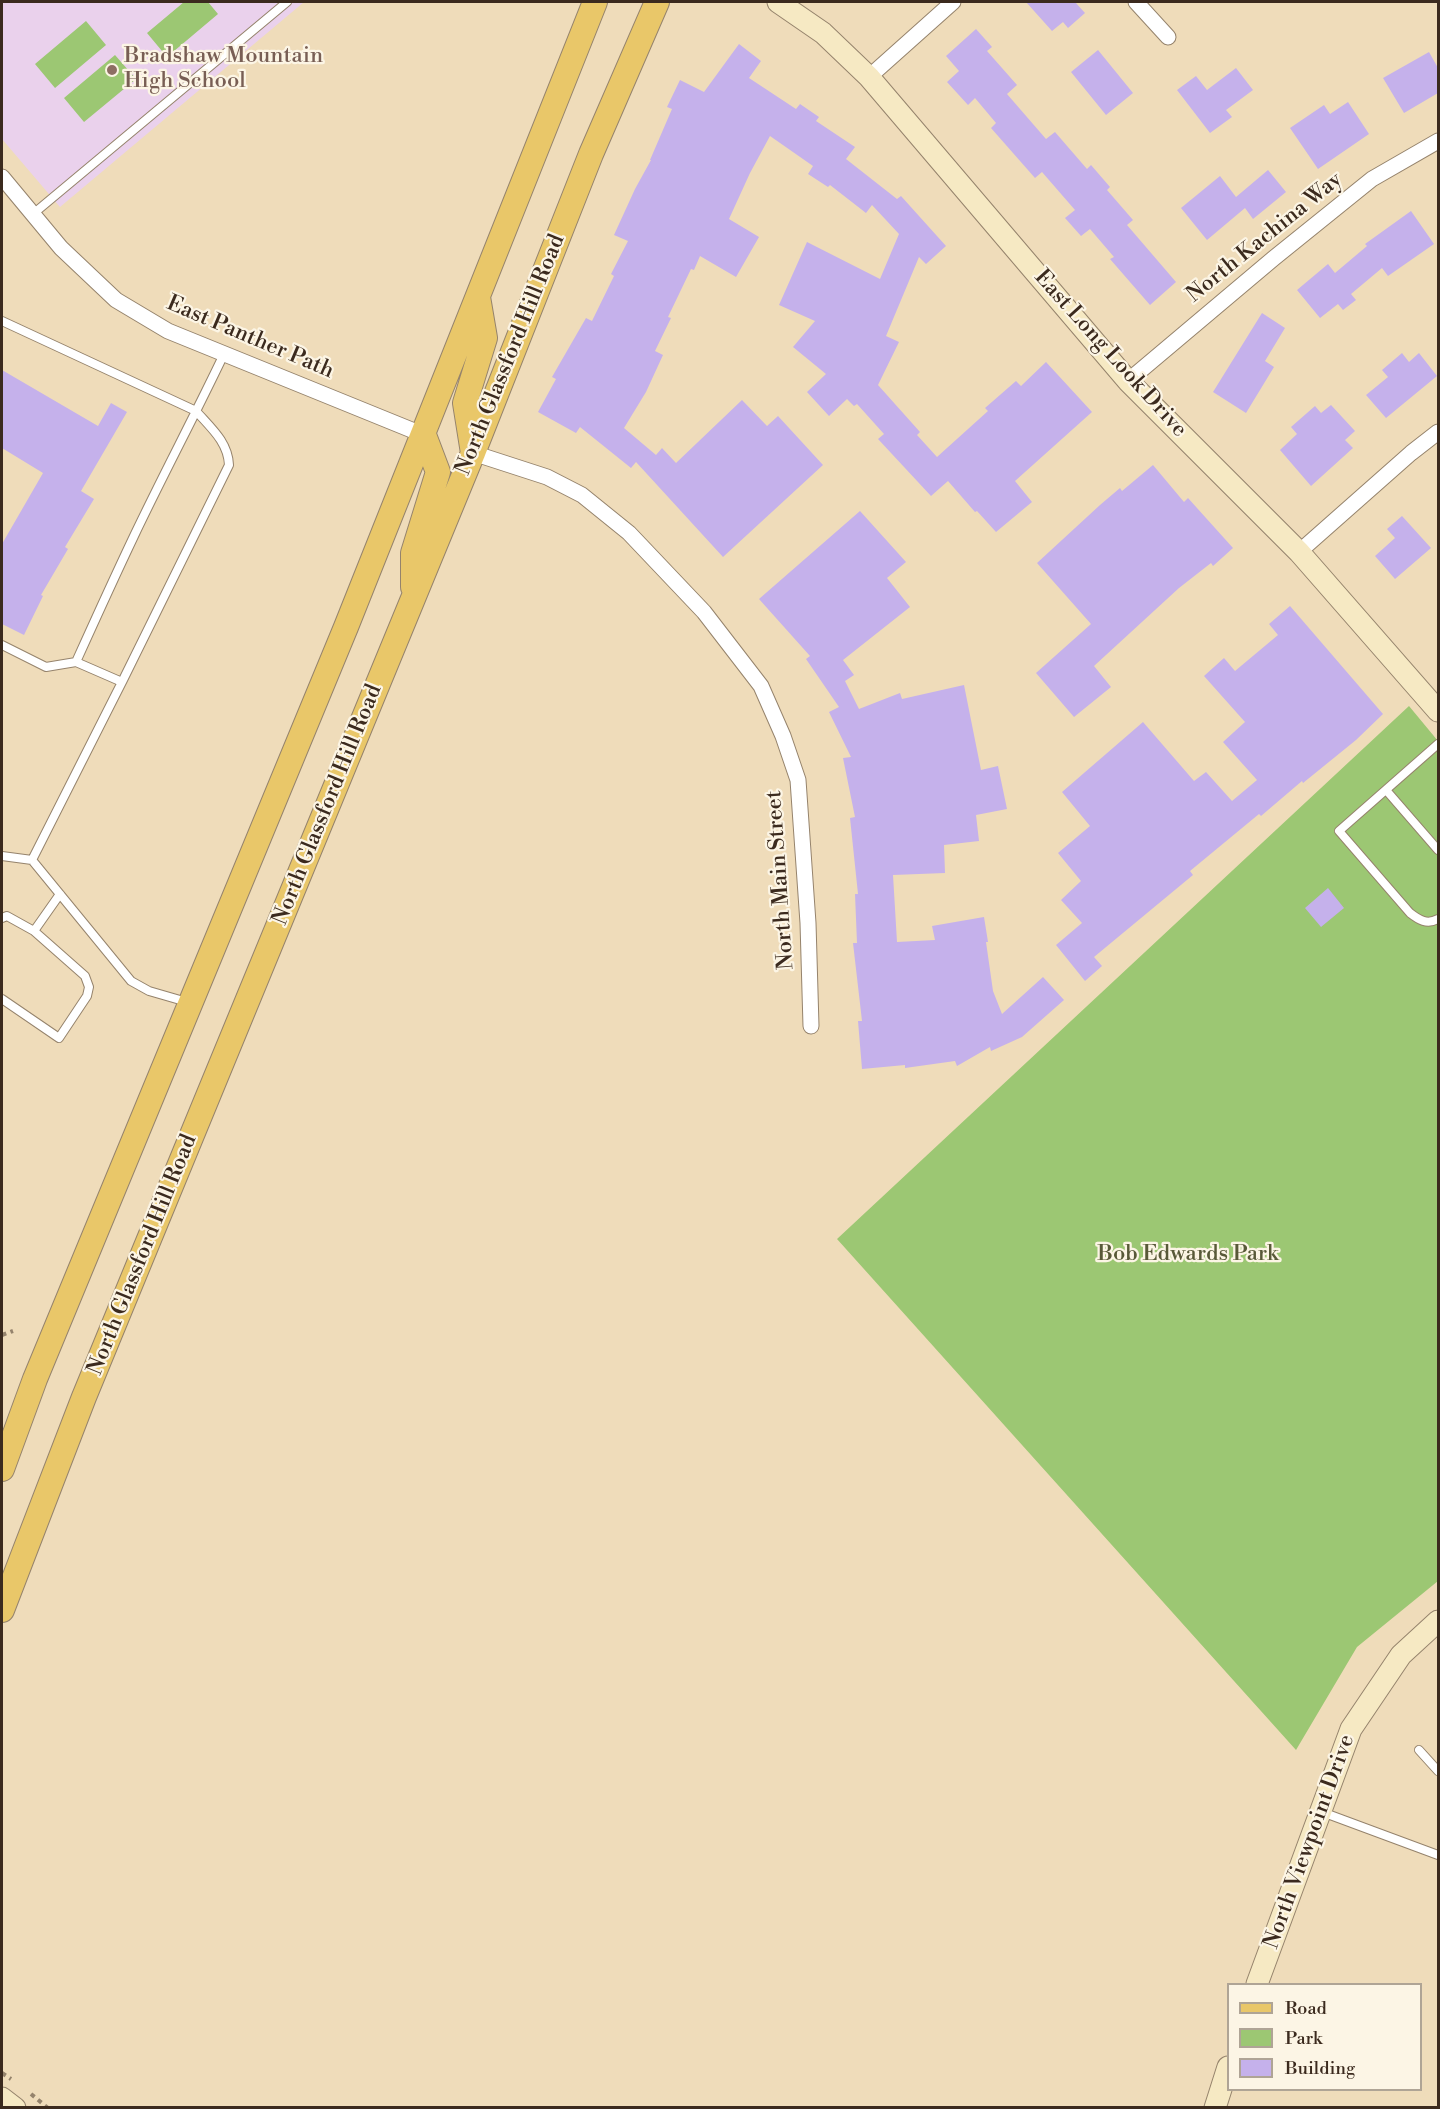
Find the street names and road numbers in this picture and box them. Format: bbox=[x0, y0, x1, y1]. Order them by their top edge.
street label: North Kachina Way bbox=[1182, 167, 1348, 309]
street label: North Glassford Hill Road bbox=[451, 231, 571, 479]
street label: East Long Look Drive bbox=[1028, 265, 1192, 443]
street label: East Panther Path bbox=[162, 291, 338, 385]
street label: North Glassford Hill Road bbox=[268, 681, 388, 929]
street label: North Main Street bbox=[762, 790, 800, 970]
street label: North Glassford Hill Road bbox=[83, 1131, 203, 1379]
street label: North Viewpoint Drive bbox=[1259, 1731, 1361, 1953]

